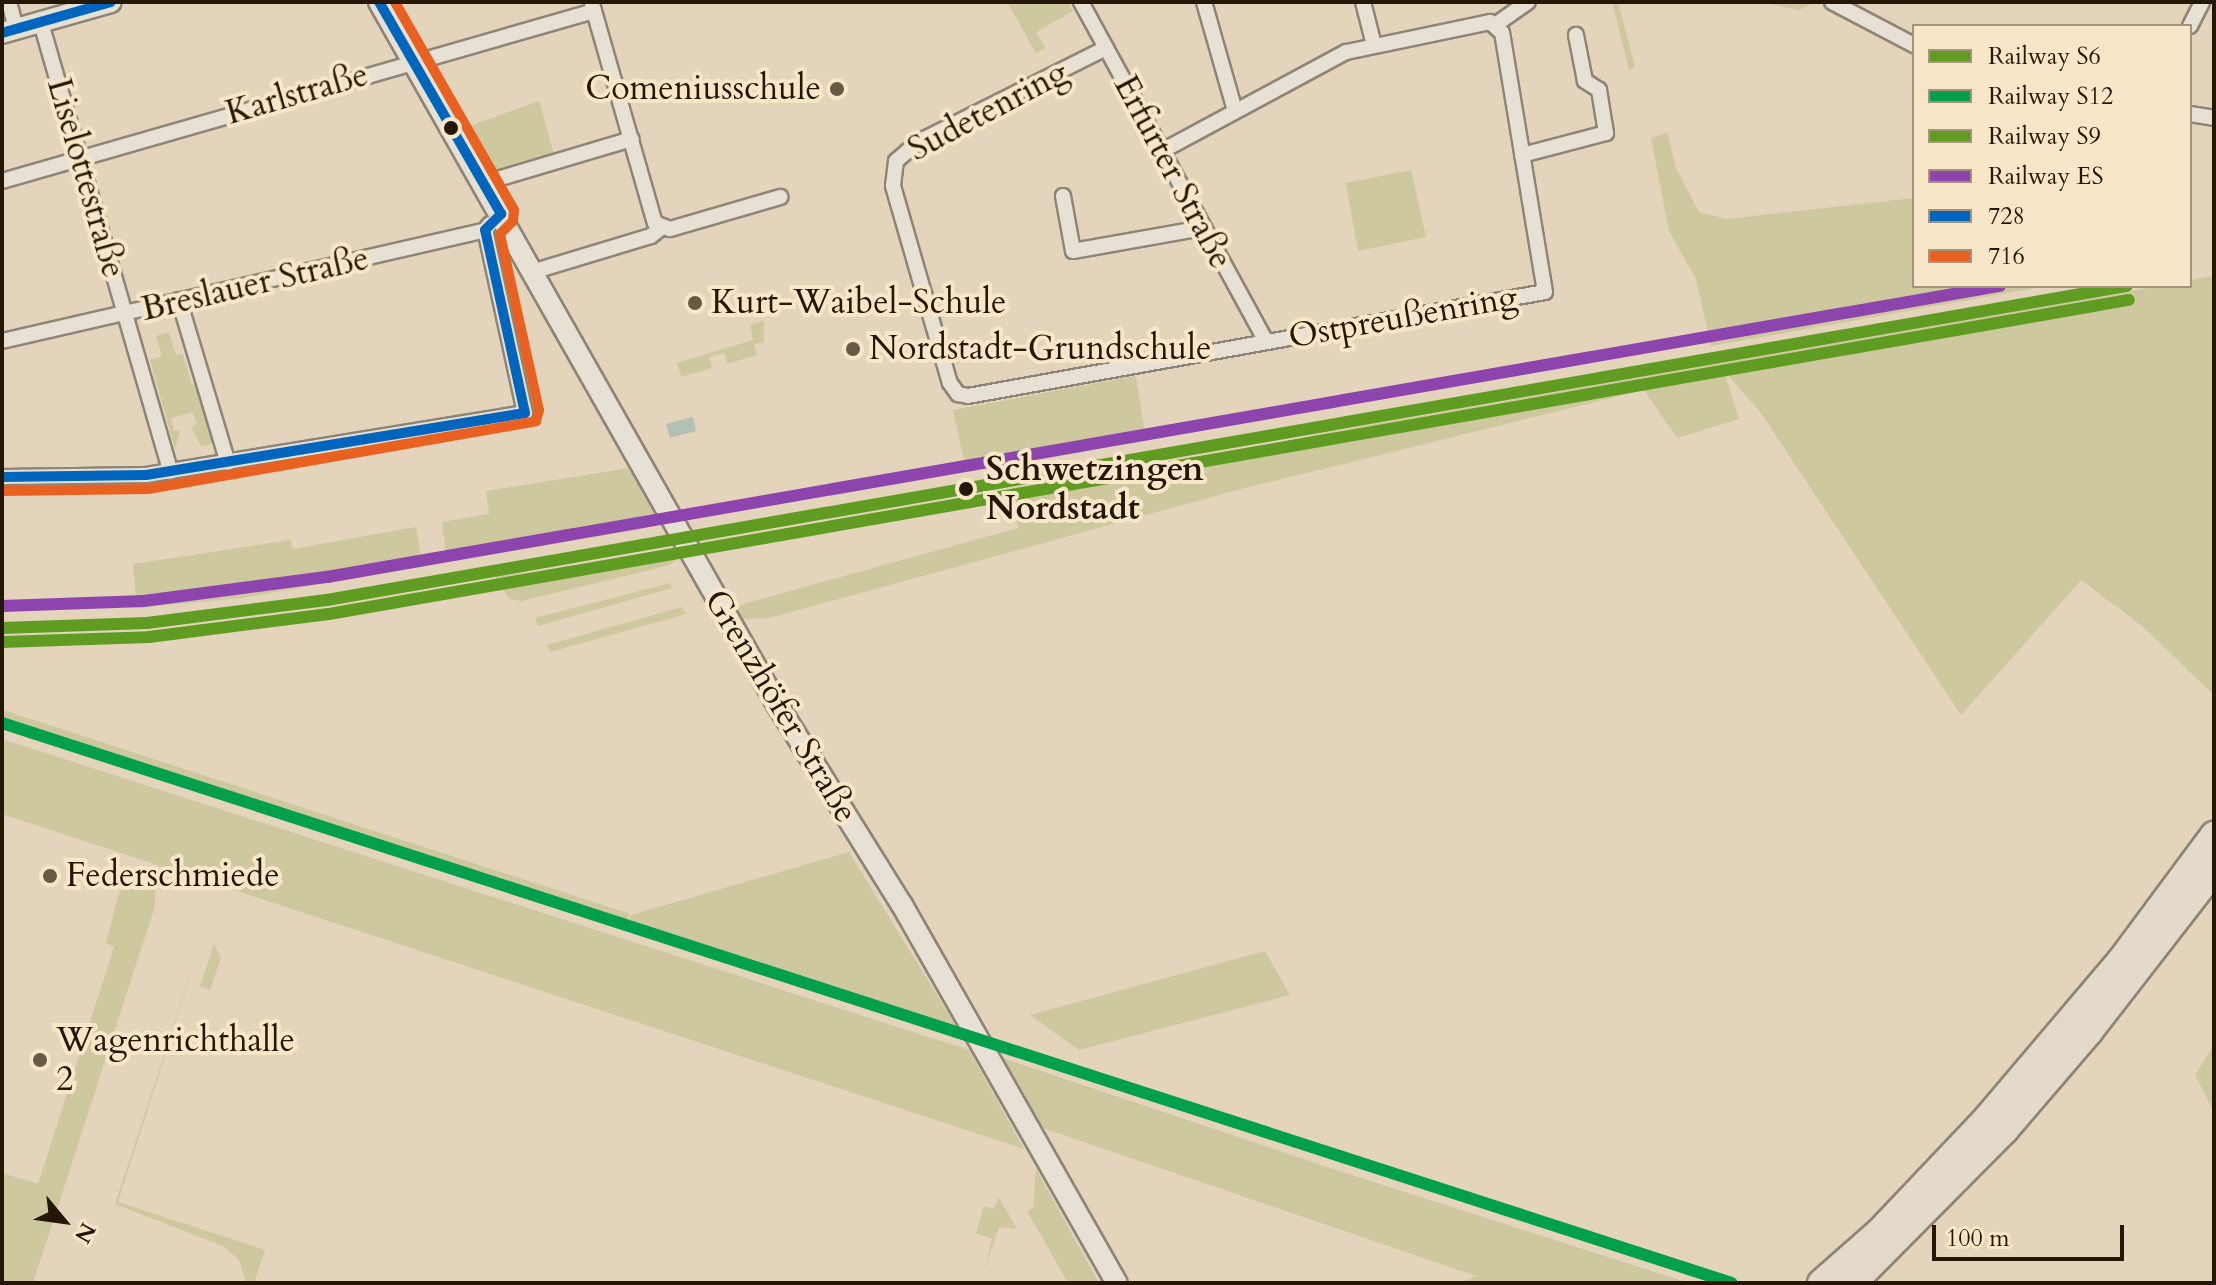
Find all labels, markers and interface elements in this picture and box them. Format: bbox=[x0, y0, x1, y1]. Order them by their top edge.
legend bbox=[1912, 24, 2192, 288]
text: Railway S6 bbox=[1988, 40, 2101, 73]
street label: Sudetenring bbox=[901, 52, 1075, 170]
street label: Karlstraße bbox=[221, 54, 373, 134]
street label: Erfurter Straße bbox=[1105, 68, 1241, 276]
place label: Comeniusschule bbox=[585, 69, 821, 109]
street label: Liselottestraße bbox=[38, 73, 134, 283]
marker: Comeniusschule bbox=[828, 80, 846, 98]
text: Railway S12 bbox=[1988, 80, 2113, 113]
unlabelled marker bbox=[443, 120, 459, 136]
text: Railway S9 bbox=[1988, 120, 2101, 153]
text: Railway ES bbox=[1988, 160, 2103, 193]
text: 728 bbox=[1988, 200, 2025, 233]
street label: Breslauer Straße bbox=[137, 238, 373, 330]
text: 716 bbox=[1988, 240, 2025, 273]
street label: Ostpreußenring bbox=[1285, 277, 1521, 357]
place label: Kurt-Waibel-Schule bbox=[711, 283, 1007, 323]
marker: Kurt-Waibel-Schule bbox=[686, 294, 704, 312]
place label: Nordstadt-Grundschule bbox=[869, 329, 1211, 369]
marker: Nordstadt-Grundschule bbox=[844, 340, 862, 358]
place label: Schwetzingen Nordstadt bbox=[986, 449, 1204, 528]
marker: Schwetzingen Nordstadt bbox=[953, 476, 979, 502]
street label: Grenzhöfer Straße bbox=[695, 582, 867, 830]
place label: Federschmiede bbox=[66, 856, 280, 896]
marker: Federschmiede bbox=[41, 867, 59, 885]
place label: Wagenrichthalle 2 bbox=[56, 1020, 295, 1100]
marker: Wagenrichthalle 2 bbox=[31, 1051, 49, 1069]
north arrow bbox=[24, 1181, 104, 1261]
scale bar bbox=[1936, 1209, 2128, 1259]
text: N bbox=[67, 1217, 103, 1248]
text: 100 m bbox=[1946, 1222, 2010, 1255]

